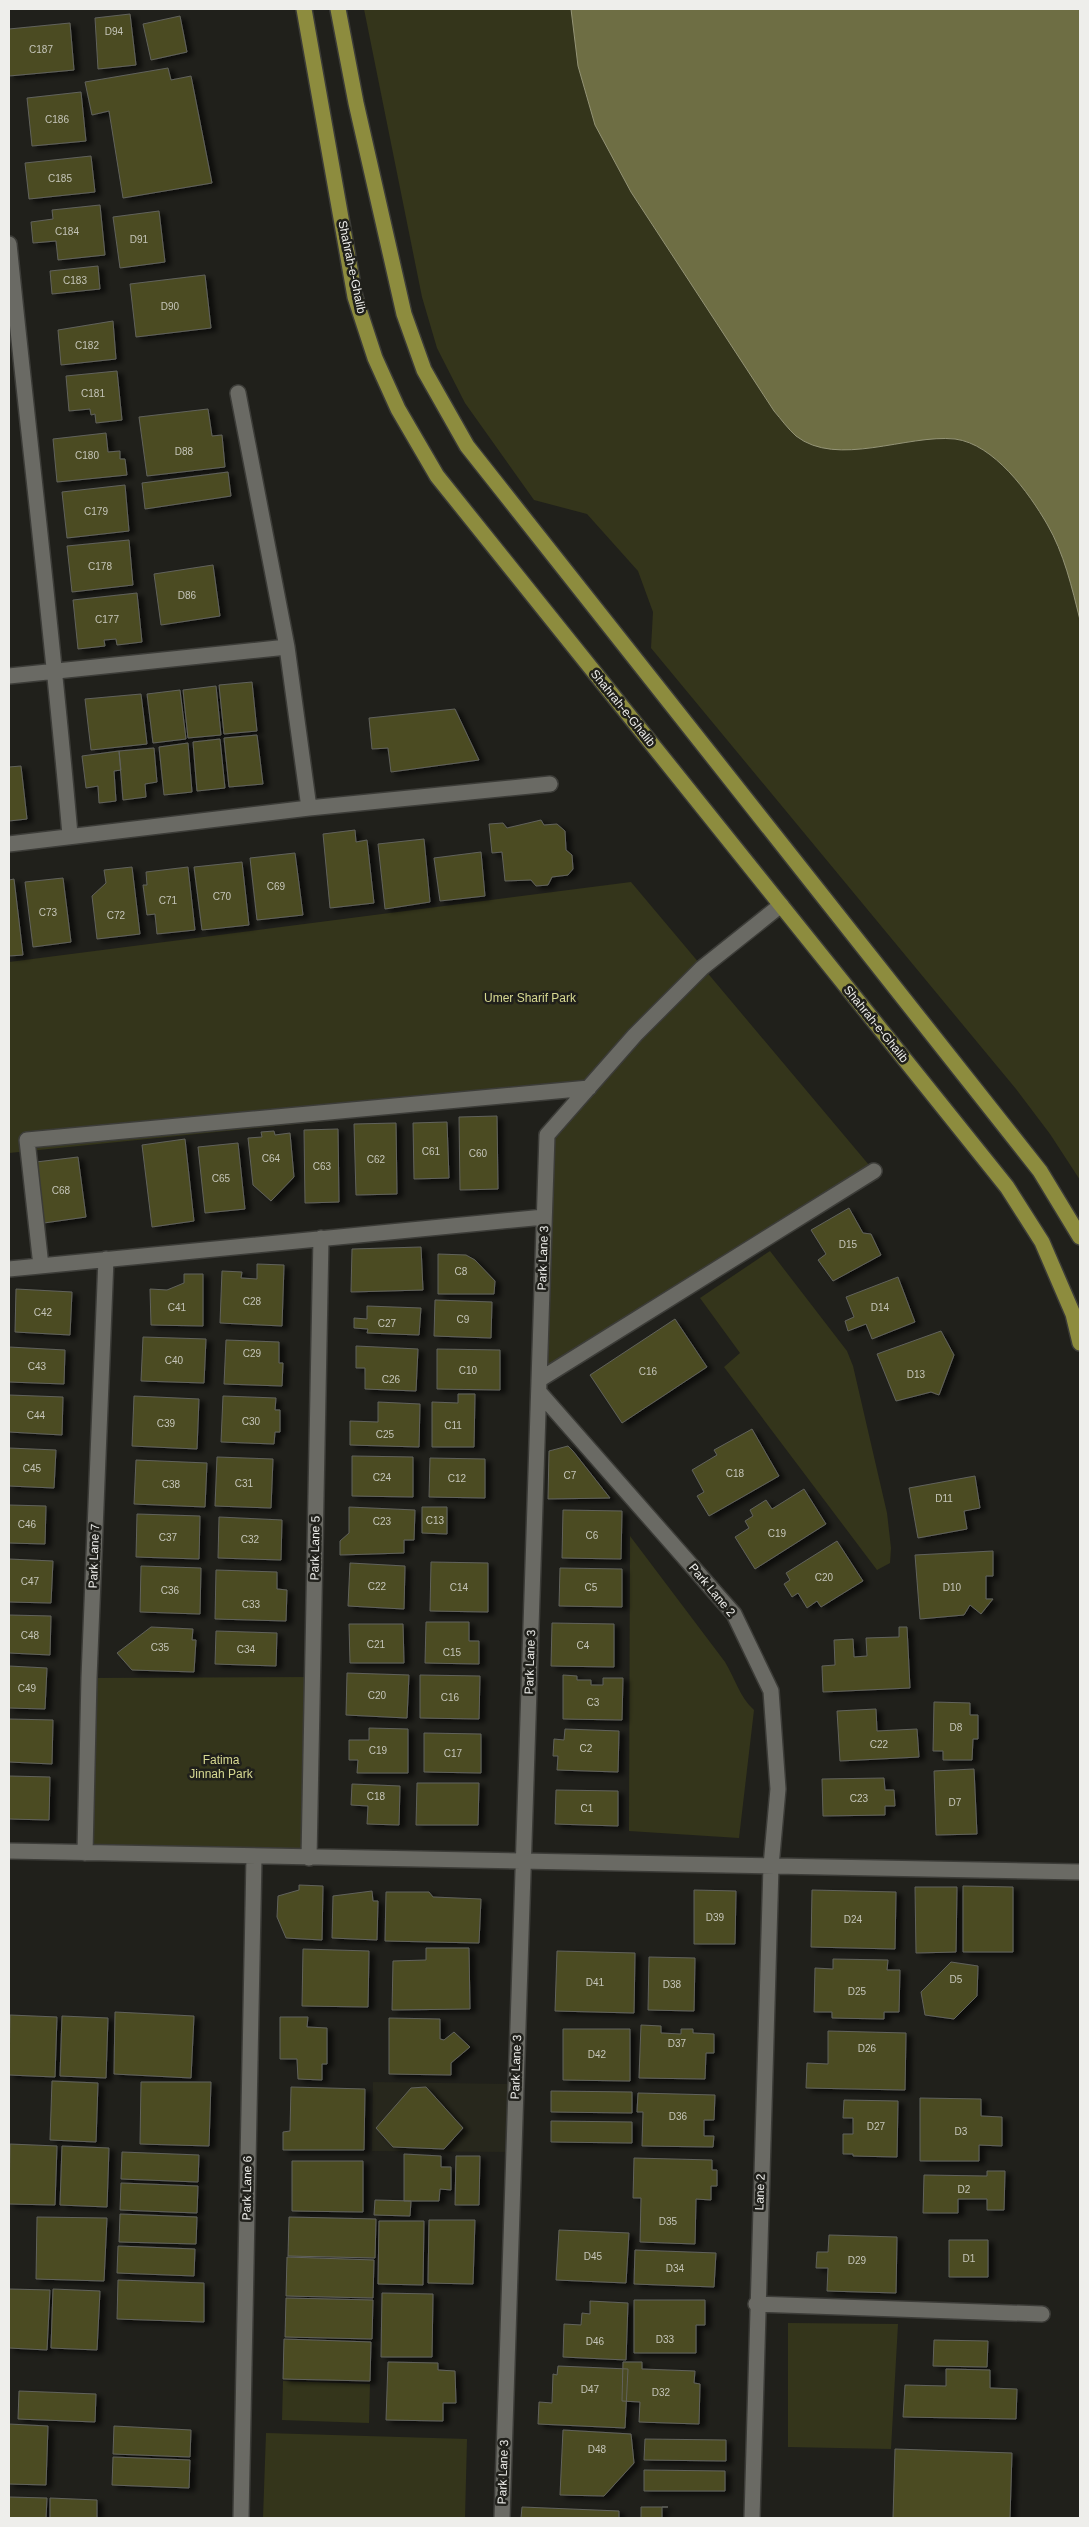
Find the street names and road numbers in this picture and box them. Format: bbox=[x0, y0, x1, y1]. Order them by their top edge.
street label: Shahrah-e-Ghalib bbox=[335, 219, 369, 315]
street label: Shahrah-e-Ghalib bbox=[588, 667, 658, 749]
street label: Shahrah-e-Ghalib bbox=[841, 983, 911, 1065]
street label: Park Lane 3 bbox=[535, 1225, 551, 1291]
street label: Park Lane 5 bbox=[307, 1515, 323, 1580]
street label: Park Lane 7 bbox=[86, 1523, 102, 1589]
street label: Park Lane 2 bbox=[686, 1561, 738, 1620]
street label: Park Lane 3 bbox=[522, 1629, 538, 1695]
street label: Park Lane 3 bbox=[508, 2034, 524, 2100]
street label: Park Lane 6 bbox=[239, 2155, 255, 2220]
street label: Lane 2 bbox=[752, 2173, 768, 2211]
street label: Park Lane 3 bbox=[495, 2439, 511, 2505]

